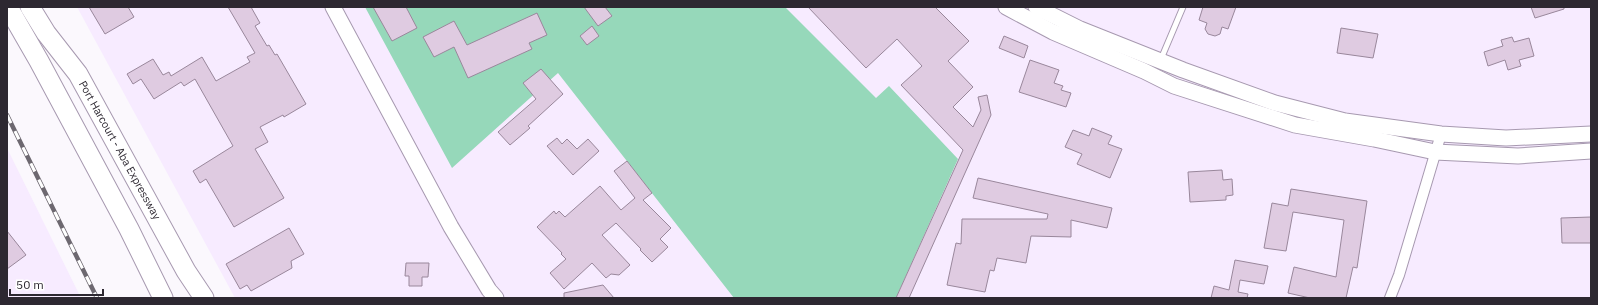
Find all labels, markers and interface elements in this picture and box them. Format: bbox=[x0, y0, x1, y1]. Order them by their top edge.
street label: Port Harcourt - Aba Expressway bbox=[76, 78, 164, 222]
scale bar bbox=[10, 271, 103, 297]
text: 50 m bbox=[16, 277, 44, 292]

